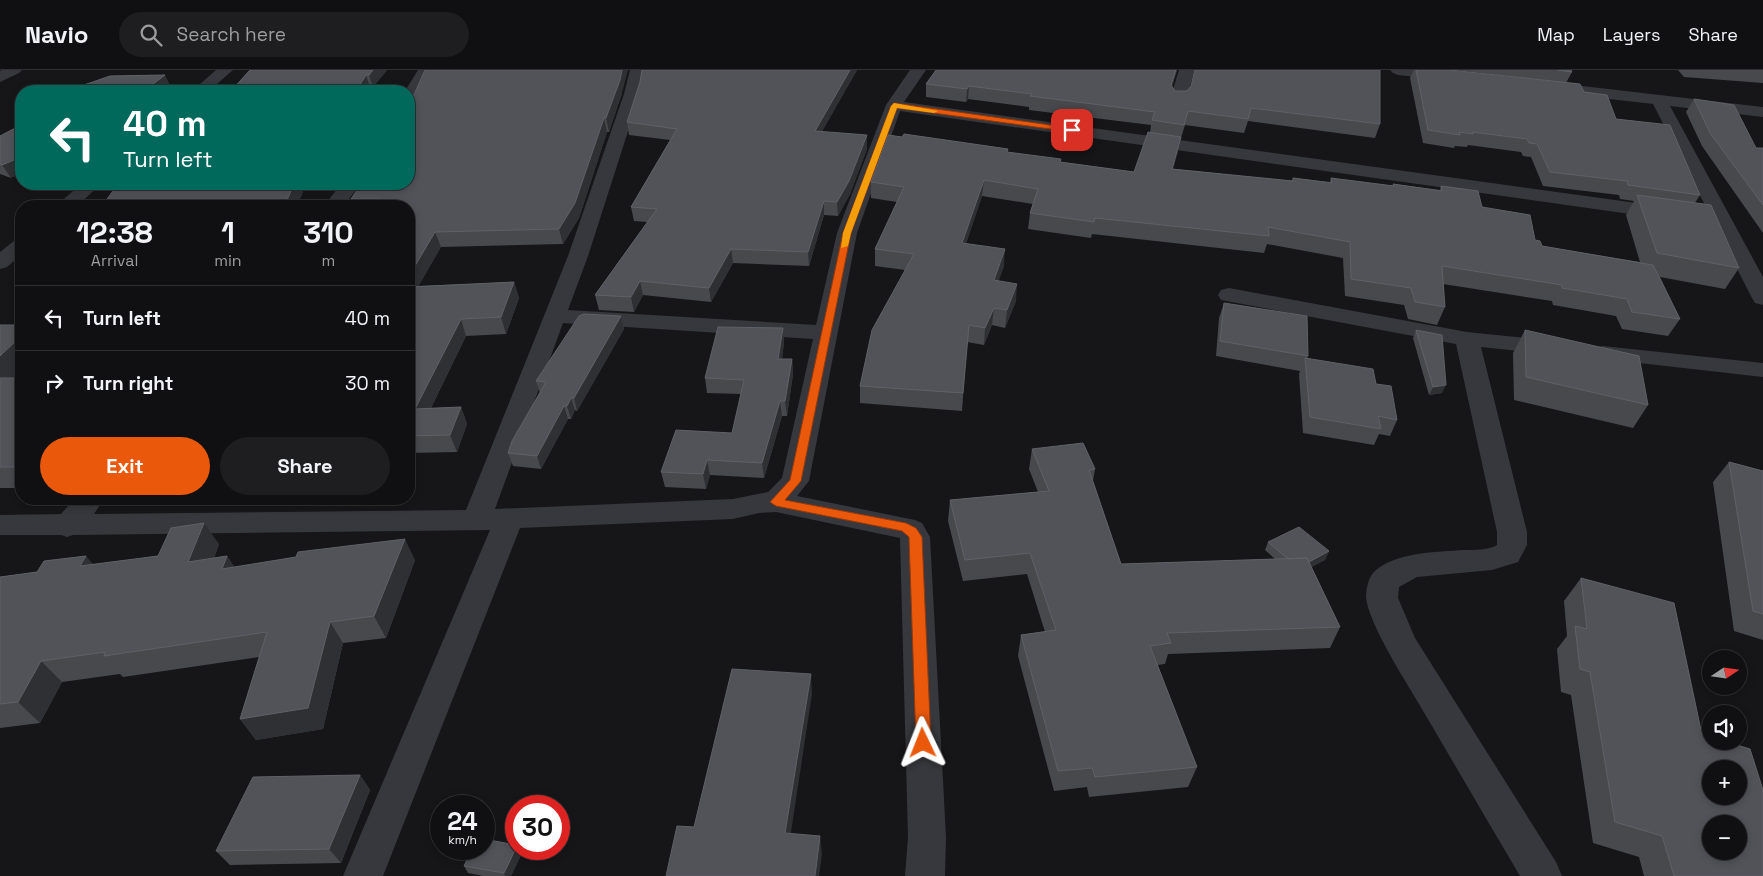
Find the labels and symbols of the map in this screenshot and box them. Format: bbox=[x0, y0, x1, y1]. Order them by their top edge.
pin bbox=[1051, 109, 1093, 151]
north arrow bbox=[1702, 650, 1748, 695]
position arrow bbox=[896, 716, 948, 768]
speed limit sign: 30 bbox=[505, 795, 570, 860]

